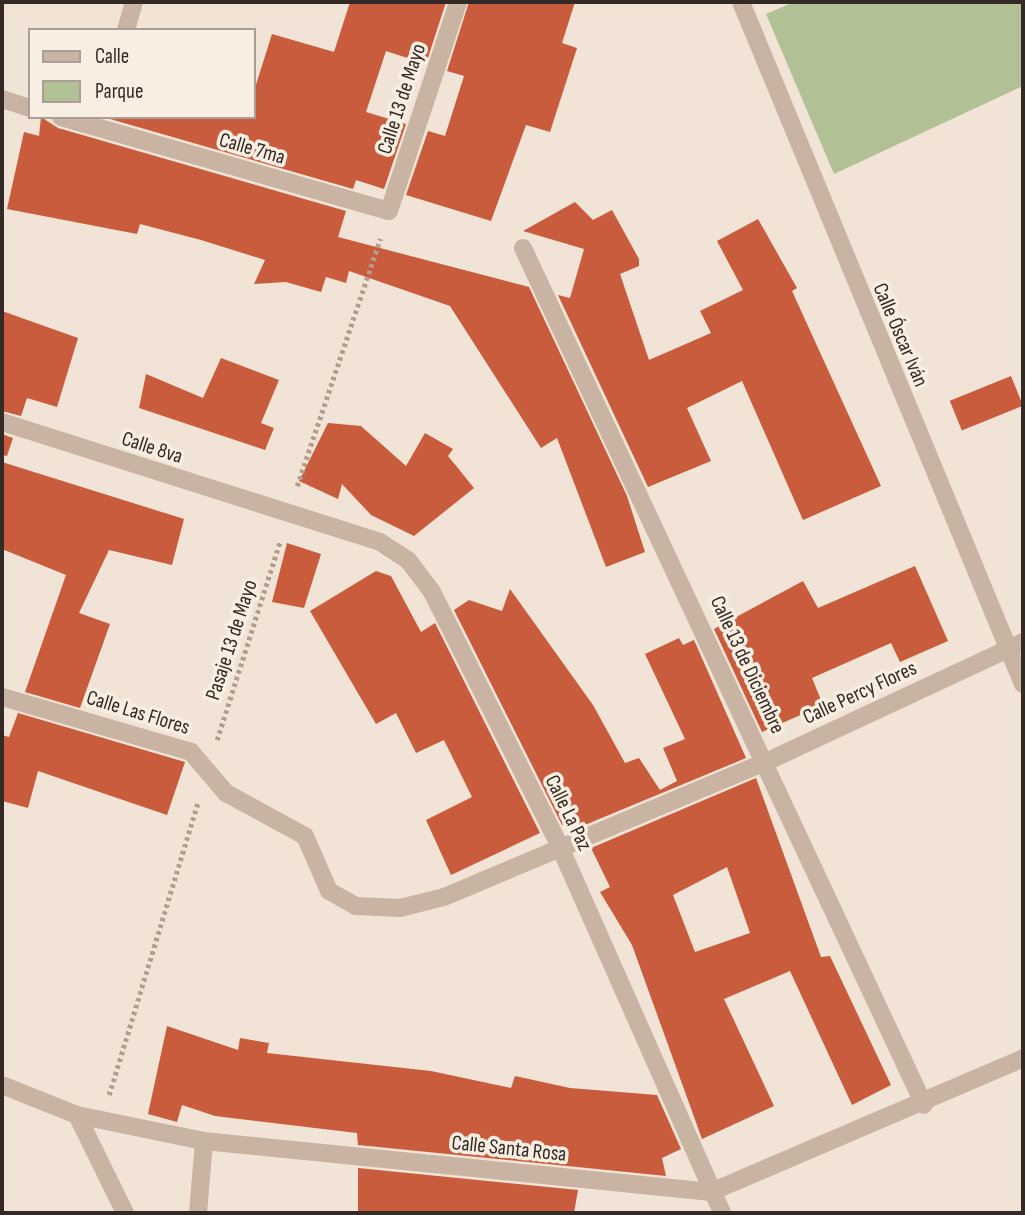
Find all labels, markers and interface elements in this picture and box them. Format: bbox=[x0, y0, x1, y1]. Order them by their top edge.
legend bbox=[28, 28, 256, 119]
street label: Calle 13 de Mayo bbox=[372, 41, 432, 157]
text: Calle bbox=[95, 44, 129, 69]
text: Parque bbox=[95, 79, 143, 104]
street label: Calle 7ma bbox=[216, 128, 288, 170]
street label: Calle Óscar Iván bbox=[867, 279, 933, 391]
street label: Calle 8va bbox=[118, 426, 186, 470]
street label: Pasaje 13 de Mayo bbox=[201, 577, 263, 703]
street label: Calle 13 de Diciembre bbox=[704, 592, 790, 738]
street label: Calle Percy Flores bbox=[799, 656, 921, 730]
street label: Calle Las Flores bbox=[83, 685, 193, 741]
street label: Calle La Paz bbox=[539, 771, 597, 855]
street label: Calle Santa Rosa bbox=[450, 1130, 568, 1168]

